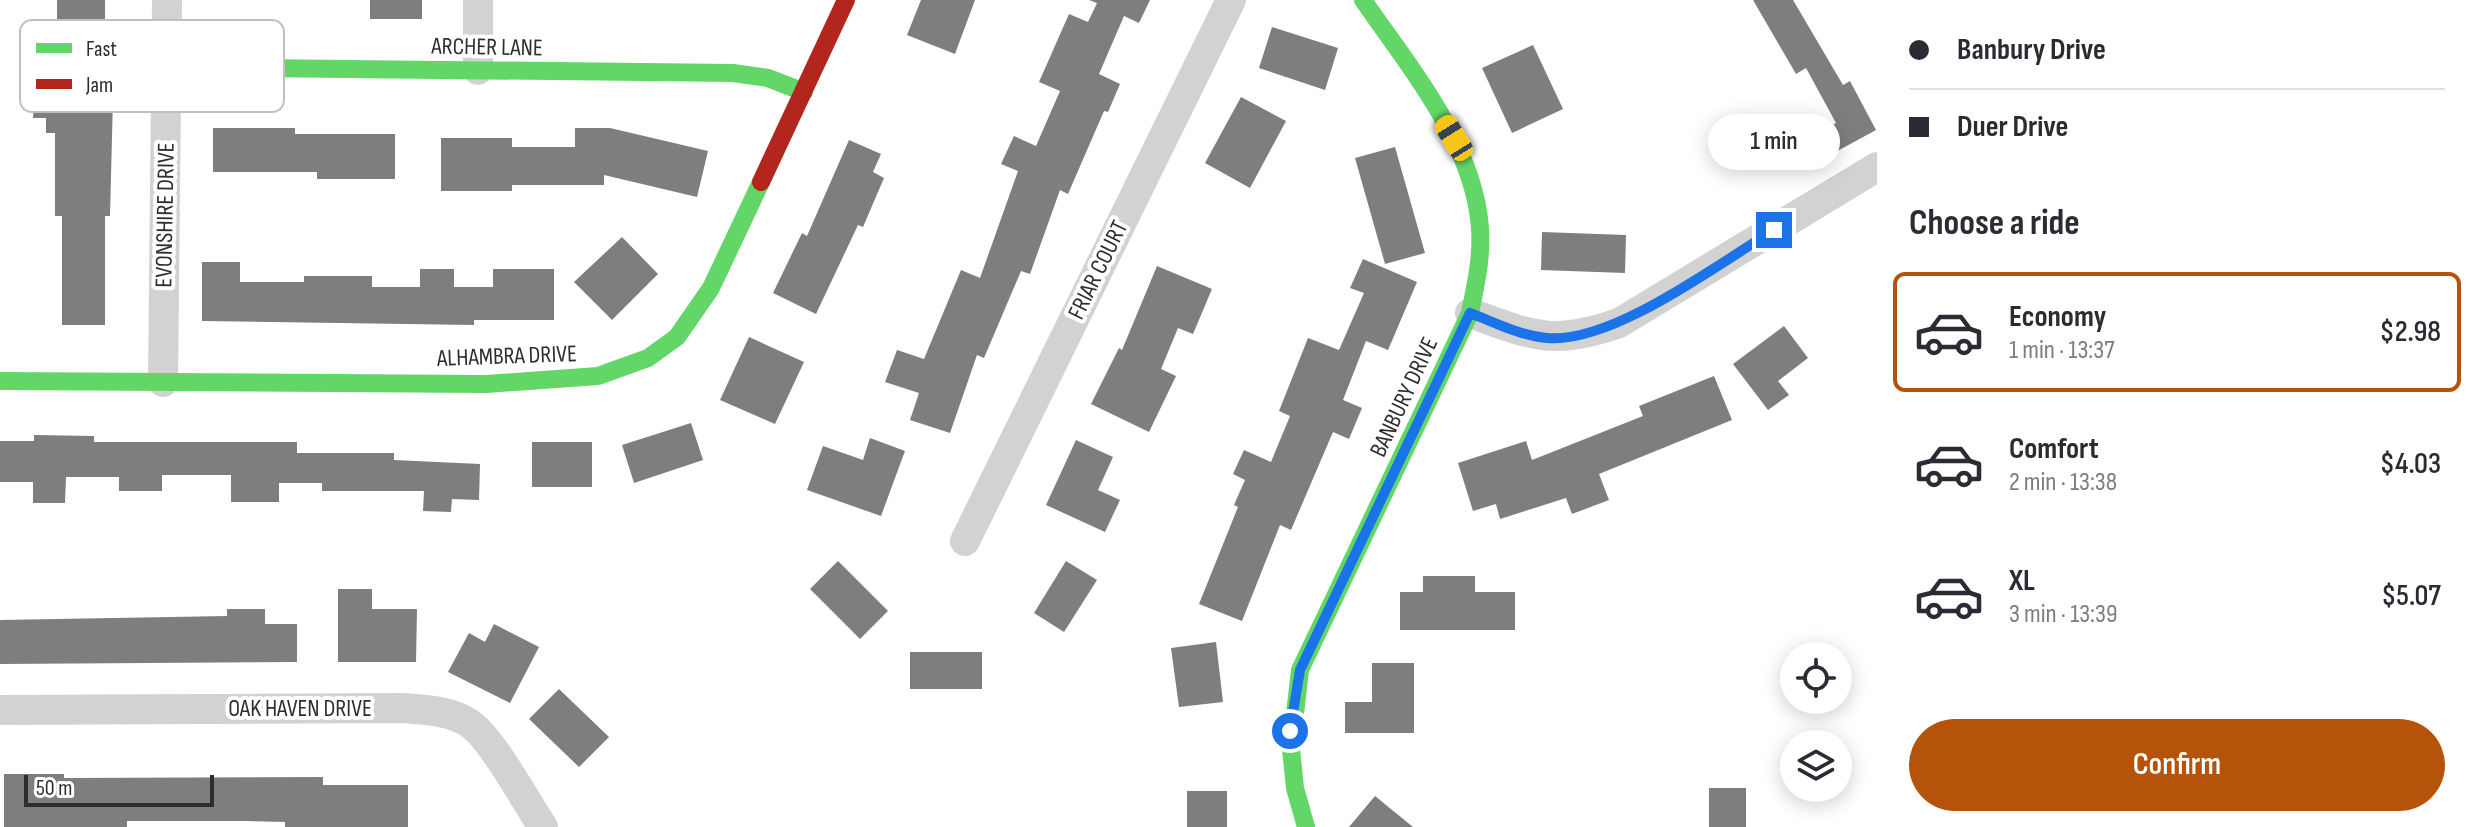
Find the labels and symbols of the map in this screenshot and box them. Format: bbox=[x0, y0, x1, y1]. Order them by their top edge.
legend bbox=[20, 20, 284, 112]
street label: ARCHER LANE bbox=[430, 32, 543, 62]
text: Fast bbox=[86, 36, 117, 63]
text: Jam bbox=[85, 72, 113, 99]
car bbox=[1431, 111, 1477, 165]
callout: 1 min bbox=[1708, 114, 1840, 170]
street label: EVONSHIRE DRIVE bbox=[149, 142, 181, 288]
route end bbox=[1756, 212, 1792, 248]
street label: FRIAR COURT bbox=[1062, 216, 1134, 324]
street label: BANBURY DRIVE bbox=[1364, 333, 1444, 461]
street label: ALHAMBRA DRIVE bbox=[436, 339, 577, 373]
street label: OAK HAVEN DRIVE bbox=[228, 694, 372, 723]
route start bbox=[1272, 713, 1308, 749]
scale bar bbox=[24, 771, 214, 807]

